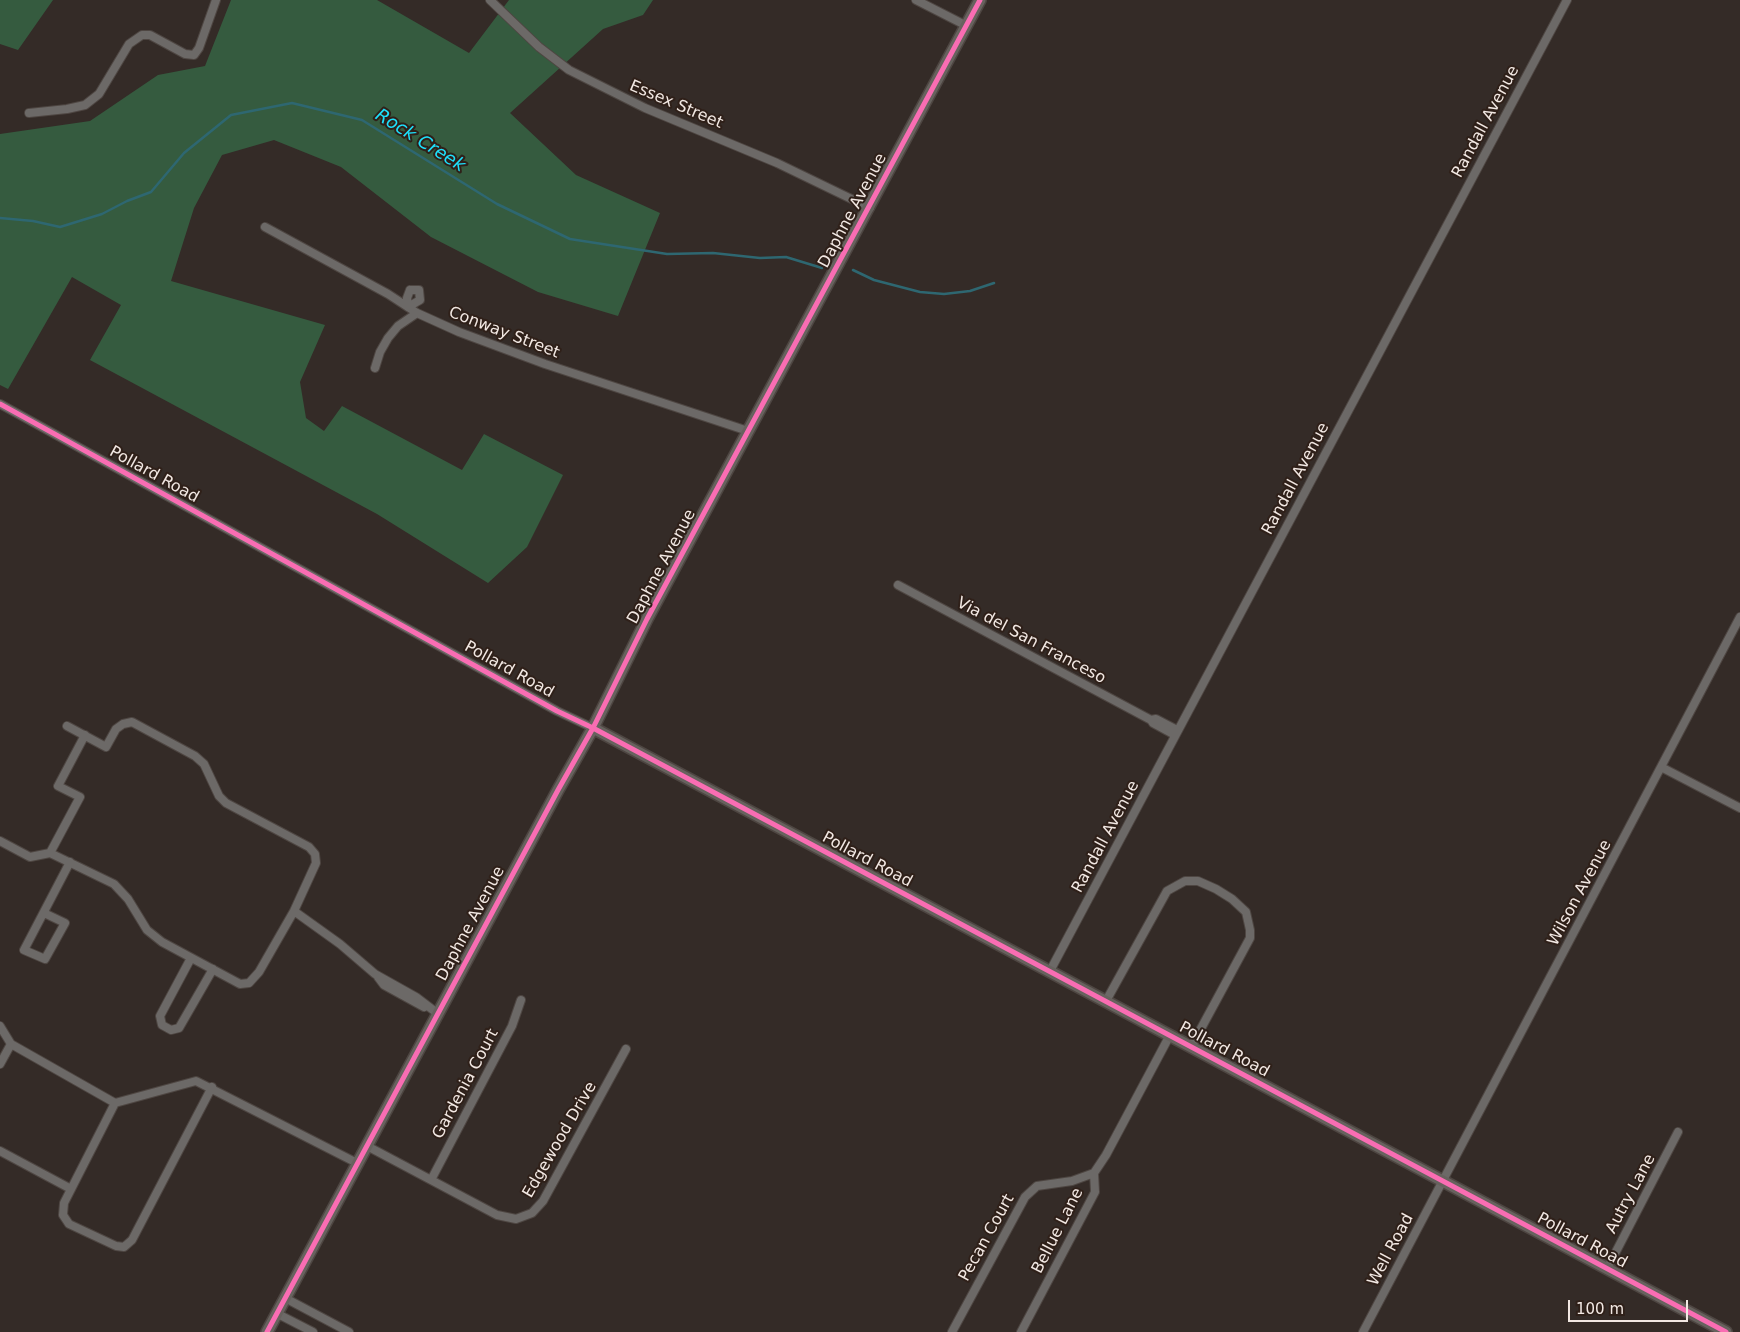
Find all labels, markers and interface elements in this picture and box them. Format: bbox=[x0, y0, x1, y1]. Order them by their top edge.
street label: Randall Avenue bbox=[1448, 63, 1524, 181]
street label: Essex Street bbox=[626, 77, 726, 133]
water label: Rock Creek bbox=[371, 105, 469, 177]
street label: Daphne Avenue bbox=[815, 150, 891, 272]
street label: Conway Street bbox=[446, 303, 562, 363]
street label: Randall Avenue bbox=[1258, 420, 1334, 538]
street label: Pollard Road bbox=[106, 443, 202, 507]
street label: Daphne Avenue bbox=[624, 506, 700, 628]
street label: Via del San Franceso bbox=[953, 594, 1109, 688]
street label: Pollard Road bbox=[461, 638, 557, 702]
street label: Randall Avenue bbox=[1068, 778, 1144, 896]
street label: Pollard Road bbox=[819, 828, 915, 892]
street label: Wilson Avenue bbox=[1544, 837, 1616, 949]
street label: Daphne Avenue bbox=[433, 863, 509, 985]
street label: Pollard Road bbox=[1176, 1018, 1272, 1082]
street label: Gardenia Court bbox=[429, 1026, 503, 1142]
street label: Edgewood Drive bbox=[519, 1079, 601, 1201]
street label: Autry Lane bbox=[1602, 1151, 1660, 1237]
street label: Bellue Lane bbox=[1028, 1185, 1088, 1277]
street label: Pecan Court bbox=[955, 1191, 1019, 1285]
street label: Pollard Road bbox=[1534, 1209, 1630, 1273]
street label: Well Road bbox=[1364, 1211, 1418, 1289]
scale bar bbox=[1570, 1290, 1690, 1322]
text: 100 m bbox=[1576, 1300, 1624, 1318]

